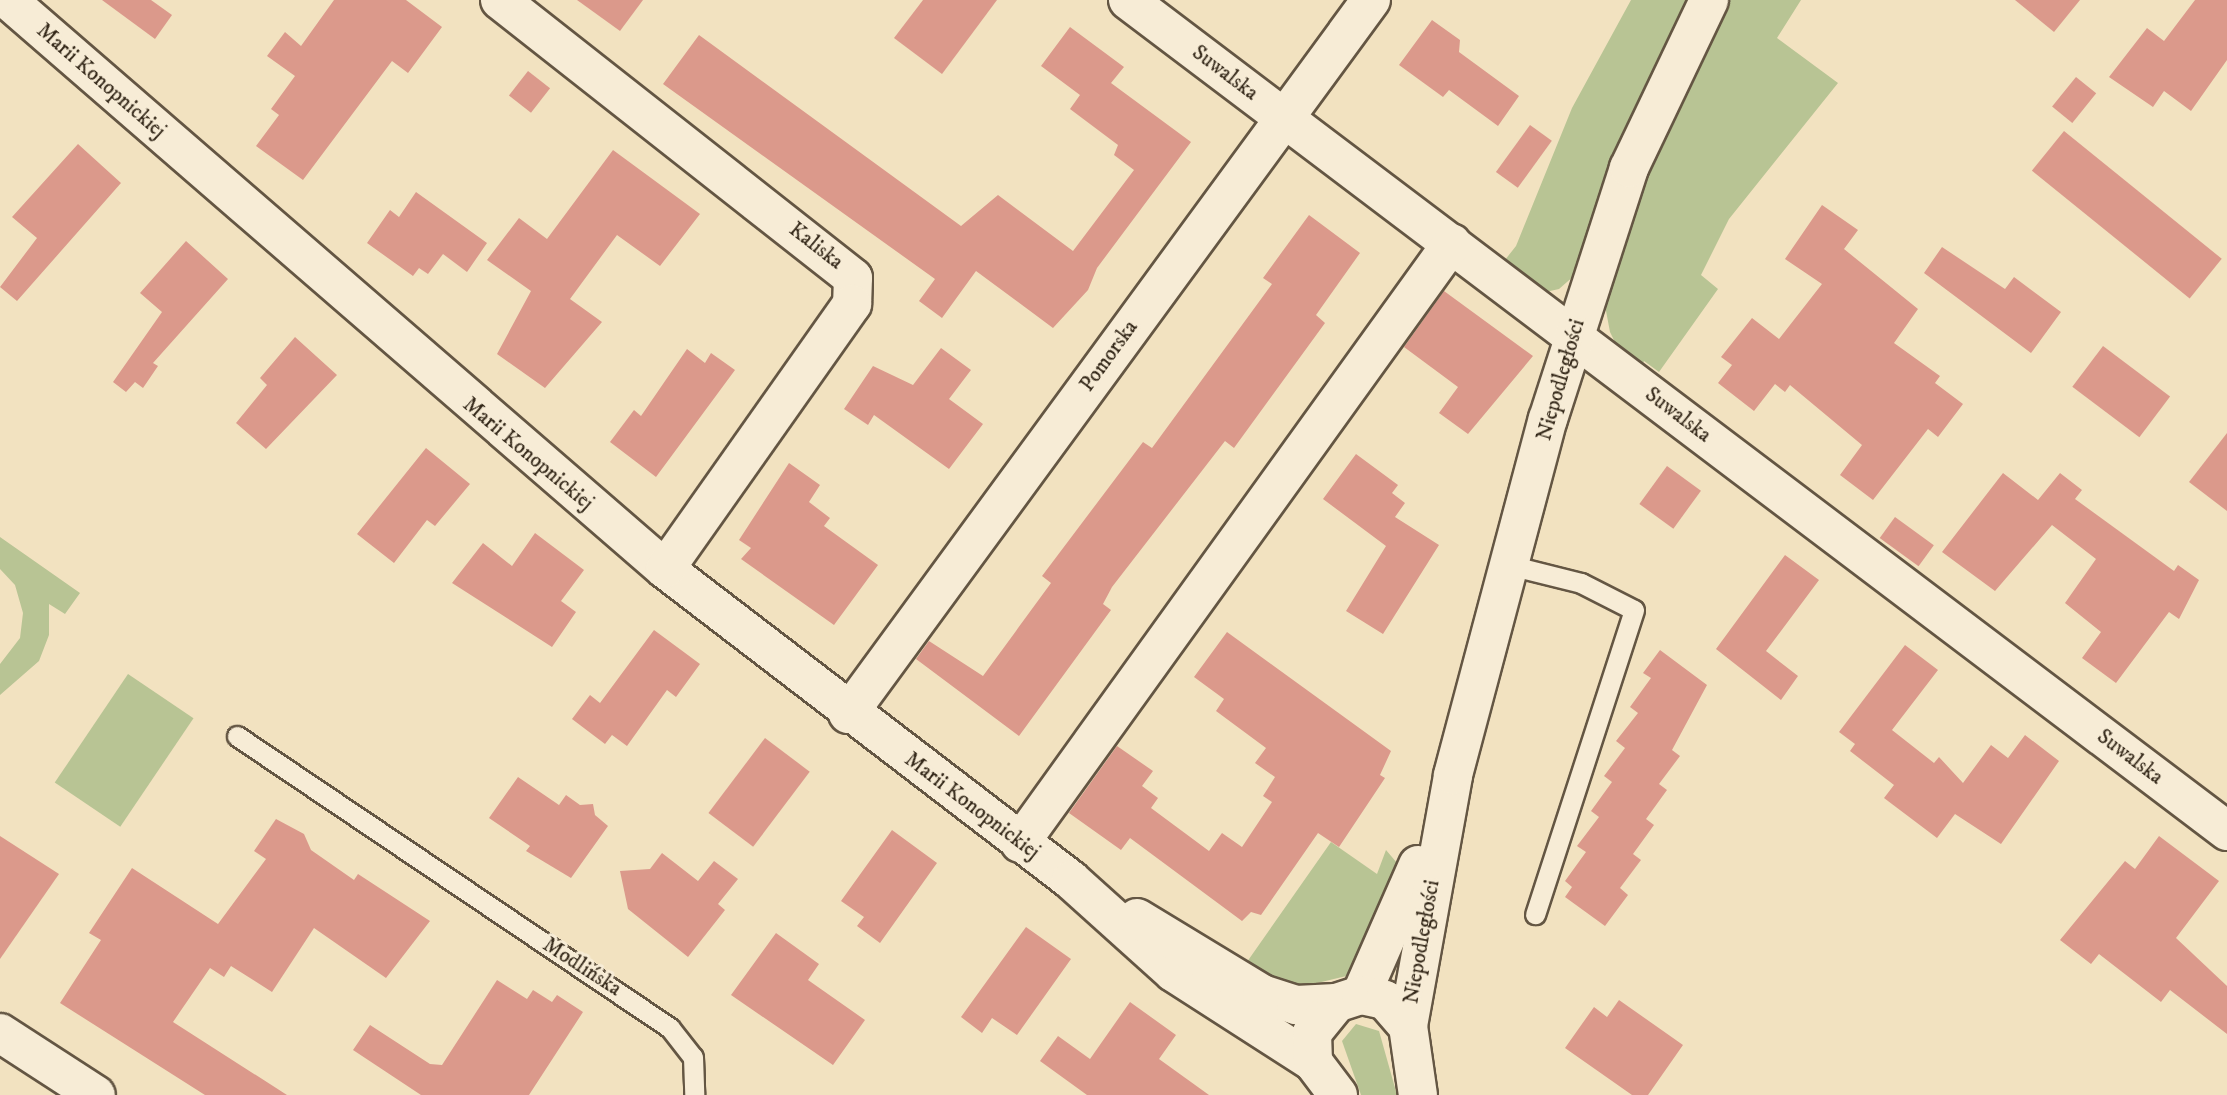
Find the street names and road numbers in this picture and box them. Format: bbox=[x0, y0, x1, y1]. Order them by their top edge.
street label: Marii Konopnickiej bbox=[31, 18, 171, 144]
street label: Suwalska bbox=[1187, 40, 1263, 106]
street label: Kaliska bbox=[784, 217, 848, 275]
street label: Pomorska bbox=[1075, 315, 1143, 397]
street label: Niepodległości bbox=[1532, 316, 1590, 444]
street label: Suwalska bbox=[1640, 382, 1716, 448]
street label: Marii Konopnickiej bbox=[458, 392, 598, 516]
street label: Suwalska bbox=[2092, 724, 2168, 790]
street label: Marii Konopnickiej bbox=[899, 747, 1045, 865]
street label: Niepodległości bbox=[1399, 878, 1445, 1006]
street label: Modlińska bbox=[538, 932, 626, 1002]

